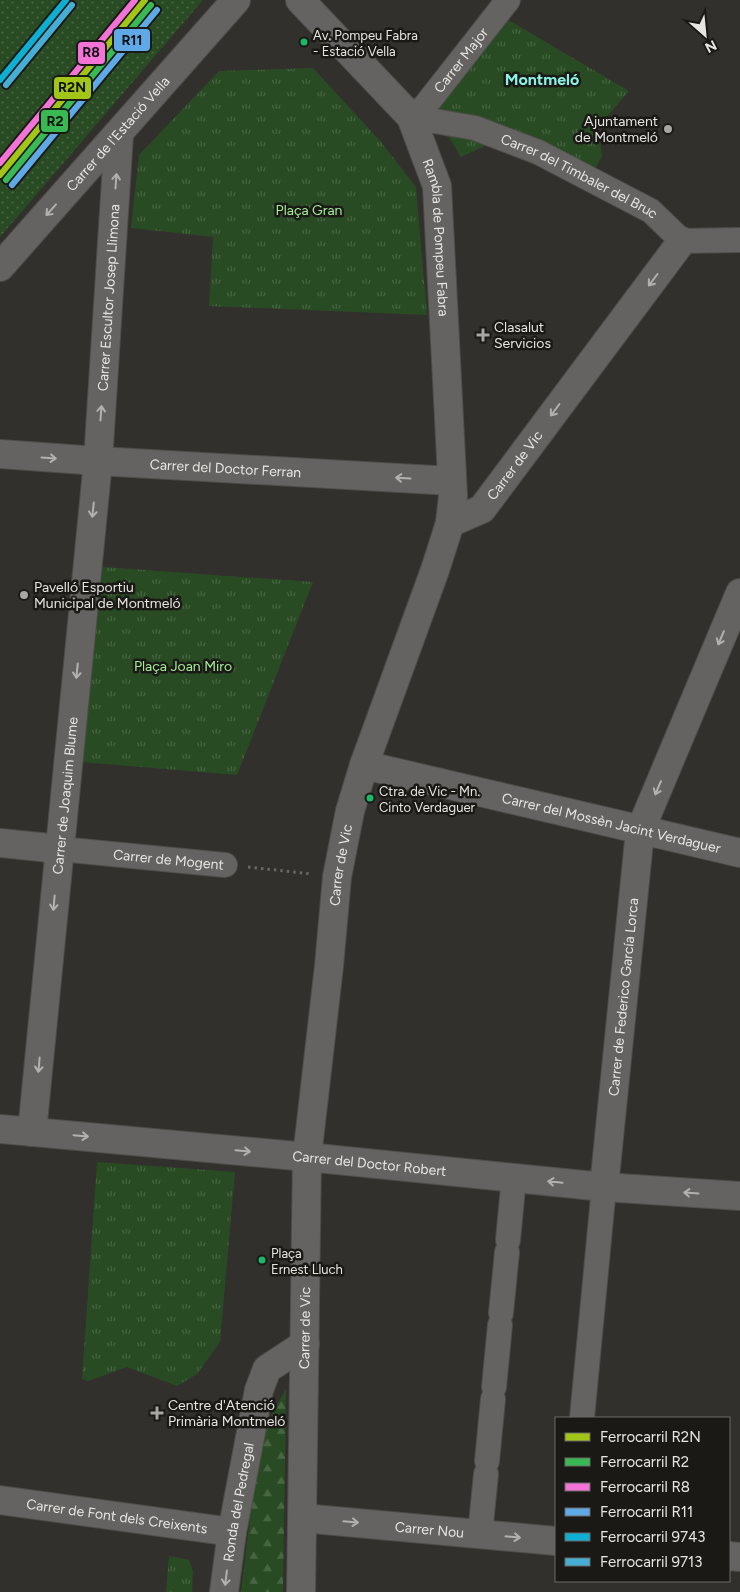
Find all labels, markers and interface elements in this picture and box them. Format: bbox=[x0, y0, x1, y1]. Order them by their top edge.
north arrow bbox=[680, 10, 730, 60]
street label: Carrer Major bbox=[430, 24, 492, 97]
line badge: R11 bbox=[113, 28, 151, 52]
place label: Av. Pompeu Fabra - Estació Vella bbox=[313, 28, 418, 59]
text: R11 bbox=[122, 32, 142, 49]
text: N bbox=[702, 36, 719, 56]
marker: Av. Pompeu Fabra - Estació Vella bbox=[299, 37, 309, 47]
line badge: R8 bbox=[77, 41, 106, 65]
text: R8 bbox=[82, 44, 100, 61]
district label: Montmeló bbox=[505, 70, 579, 89]
street label: Carrer de l'Estació Vella bbox=[63, 73, 174, 195]
line badge: R2N bbox=[53, 76, 92, 100]
text: R2N bbox=[58, 79, 86, 96]
line badge: R2 bbox=[40, 109, 69, 133]
text: R2 bbox=[46, 113, 64, 130]
place label: Ajuntament de Montmeló bbox=[575, 113, 658, 146]
marker: Ajuntament de Montmeló bbox=[662, 123, 674, 135]
street label: Carrer del Timbaler del Bruc bbox=[498, 131, 662, 223]
street label: Rambla de Pompeu Fabra bbox=[419, 156, 452, 317]
one-way arrow bbox=[111, 173, 120, 189]
park label: Plaça Gran bbox=[276, 202, 343, 219]
one-way arrow bbox=[45, 203, 57, 216]
street label: Carrer Escultor Josep Llimona bbox=[95, 204, 123, 392]
one-way arrow bbox=[647, 273, 658, 286]
place label: Clasalut Servicios bbox=[494, 319, 551, 352]
marker: Clasalut Servicios bbox=[476, 328, 490, 342]
one-way arrow bbox=[550, 403, 561, 416]
one-way arrow bbox=[96, 405, 105, 421]
street label: Carrer de Vic bbox=[484, 427, 547, 504]
one-way arrow bbox=[40, 453, 56, 462]
street label: Carrer del Doctor Ferran bbox=[149, 456, 302, 481]
one-way arrow bbox=[395, 474, 411, 483]
one-way arrow bbox=[88, 501, 98, 517]
place label: Pavelló Esportiu Municipal de Montmeló bbox=[34, 579, 181, 612]
marker: Pavelló Esportiu Municipal de Montmeló bbox=[18, 589, 30, 601]
one-way arrow bbox=[716, 630, 725, 645]
park label: Plaça Joan Miro bbox=[134, 658, 232, 675]
one-way arrow bbox=[72, 663, 82, 679]
street label: Carrer de Joaquim Blume bbox=[49, 716, 82, 875]
one-way arrow bbox=[653, 780, 662, 795]
place label: Ctra. de Vic - Mn. Cinto Verdaguer bbox=[379, 784, 480, 815]
street label: Carrer del Mossèn Jacint Verdaguer bbox=[500, 790, 723, 857]
marker: Ctra. de Vic - Mn. Cinto Verdaguer bbox=[365, 793, 375, 803]
street label: Carrer de Vic bbox=[326, 822, 356, 907]
street label: Carrer de Mogent bbox=[112, 846, 224, 874]
one-way arrow bbox=[50, 895, 59, 911]
street label: Carrer de Federico García Lorca bbox=[605, 897, 642, 1097]
one-way arrow bbox=[34, 1056, 44, 1072]
one-way arrow bbox=[73, 1131, 89, 1141]
one-way arrow bbox=[235, 1146, 251, 1156]
street label: Carrer del Doctor Robert bbox=[292, 1148, 447, 1180]
one-way arrow bbox=[547, 1177, 563, 1187]
one-way arrow bbox=[684, 1188, 700, 1197]
place label: Plaça Ernest Lluch bbox=[271, 1246, 343, 1277]
marker: Plaça Ernest Lluch bbox=[257, 1255, 267, 1265]
street label: Carrer de Vic bbox=[296, 1286, 314, 1369]
place label: Centre d'Atenció Primària Montmeló bbox=[168, 1397, 285, 1430]
marker: Centre d'Atenció Primària Montmeló bbox=[150, 1406, 164, 1420]
legend bbox=[555, 1417, 730, 1582]
text: Ferrocarril R2N bbox=[600, 1428, 701, 1446]
street label: Ronda del Pedregal bbox=[220, 1441, 258, 1563]
text: Ferrocarril R2 bbox=[600, 1453, 689, 1471]
text: Ferrocarril R8 bbox=[600, 1478, 690, 1496]
street label: Carrer de Font dels Creixents bbox=[25, 1496, 209, 1538]
text: Ferrocarril R11 bbox=[600, 1503, 693, 1521]
one-way arrow bbox=[343, 1517, 359, 1527]
street label: Carrer Nou bbox=[394, 1518, 465, 1542]
text: Ferrocarril 9743 bbox=[600, 1528, 706, 1546]
one-way arrow bbox=[504, 1532, 520, 1542]
text: Ferrocarril 9713 bbox=[600, 1553, 702, 1571]
one-way arrow bbox=[221, 1570, 231, 1586]

